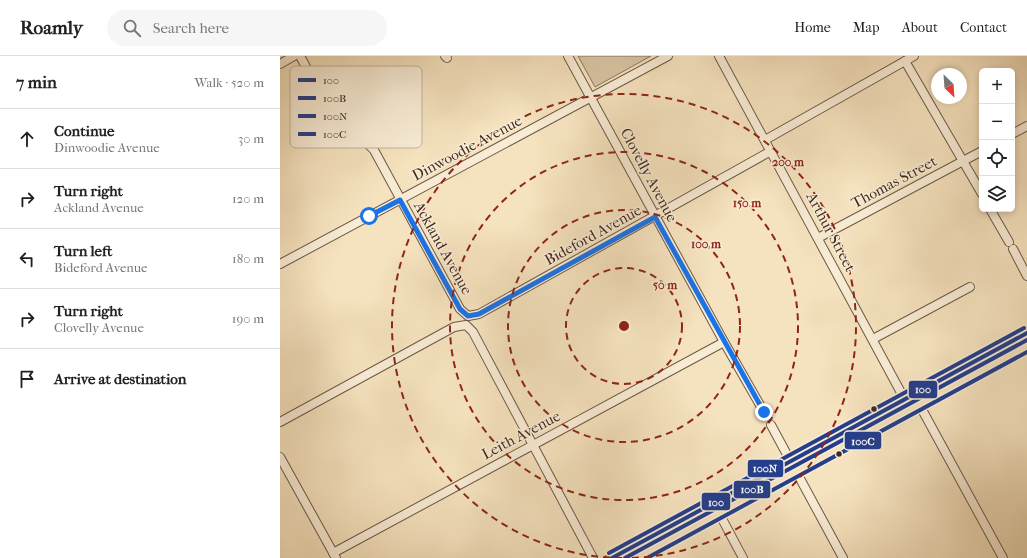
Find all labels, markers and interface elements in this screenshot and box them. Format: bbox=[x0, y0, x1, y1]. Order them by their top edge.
search box bbox=[107, 10, 387, 46]
text: Roamly bbox=[20, 17, 83, 39]
icon: search bbox=[121, 17, 143, 39]
text: Search here bbox=[153, 19, 229, 37]
text: Home bbox=[794, 19, 831, 36]
text: Map bbox=[853, 19, 880, 36]
text: About bbox=[902, 19, 938, 36]
text: Contact bbox=[960, 19, 1007, 36]
legend bbox=[290, 66, 422, 148]
north arrow bbox=[931, 68, 967, 104]
map controls bbox=[979, 68, 1015, 212]
button: + bbox=[979, 68, 1015, 104]
text: 7 min bbox=[16, 72, 57, 92]
text: 100 bbox=[323, 74, 339, 87]
text: Walk · 520 m bbox=[195, 75, 264, 90]
text: 100B bbox=[323, 92, 346, 105]
button: − bbox=[979, 104, 1015, 140]
text: 100N bbox=[323, 110, 348, 123]
street label: Dinwoodie Avenue bbox=[409, 111, 526, 185]
text: Continue bbox=[54, 122, 114, 140]
street label: Clovelly Avenue bbox=[617, 125, 682, 225]
icon: ahead bbox=[16, 128, 38, 150]
text: 100C bbox=[323, 128, 346, 141]
text: 30 m bbox=[238, 131, 264, 146]
text: Dinwoodie Avenue bbox=[54, 140, 160, 155]
button: locate bbox=[979, 140, 1015, 176]
street label: Thomas Street bbox=[848, 152, 940, 212]
text: 200 m bbox=[772, 155, 805, 169]
button: layers bbox=[979, 176, 1015, 212]
text: Turn right bbox=[54, 182, 123, 200]
icon: right bbox=[16, 188, 38, 210]
street label: Arthur Street bbox=[802, 188, 860, 275]
text: 120 m bbox=[232, 191, 264, 206]
text: 150 m bbox=[733, 196, 762, 210]
street label: Ackland Avenue bbox=[410, 197, 476, 298]
text: Ackland Avenue bbox=[54, 200, 144, 215]
street label: Bideford Avenue bbox=[541, 201, 645, 269]
route start bbox=[360, 207, 378, 225]
text: 100 m bbox=[691, 237, 722, 251]
text: Turn left bbox=[54, 242, 112, 260]
icon: left bbox=[16, 248, 38, 270]
text: 180 m bbox=[232, 251, 264, 266]
text: Bideford Avenue bbox=[54, 260, 147, 275]
text: 50 m bbox=[653, 278, 678, 292]
text: Turn right bbox=[54, 302, 123, 320]
icon: right bbox=[16, 308, 38, 330]
text: 190 m bbox=[232, 311, 264, 326]
centre of rings bbox=[617, 319, 631, 333]
text: Clovelly Avenue bbox=[54, 320, 144, 335]
icon: arrive bbox=[16, 368, 38, 390]
text: Arrive at destination bbox=[54, 370, 186, 388]
line badge: 100 bbox=[908, 380, 938, 399]
text: 100 bbox=[915, 383, 931, 396]
route end bbox=[755, 403, 773, 421]
unlabelled marker bbox=[869, 404, 879, 414]
street label: Leith Avenue bbox=[479, 407, 564, 463]
line badge: 100C bbox=[844, 431, 882, 450]
text: 100C bbox=[851, 435, 875, 448]
unlabelled marker bbox=[834, 449, 844, 459]
line badge: 100N bbox=[747, 459, 784, 478]
text: 100N bbox=[753, 462, 778, 475]
line badge: 100B bbox=[733, 480, 771, 499]
text: 100B bbox=[740, 483, 764, 496]
line badge: 100 bbox=[701, 492, 731, 511]
text: 100 bbox=[708, 496, 724, 509]

